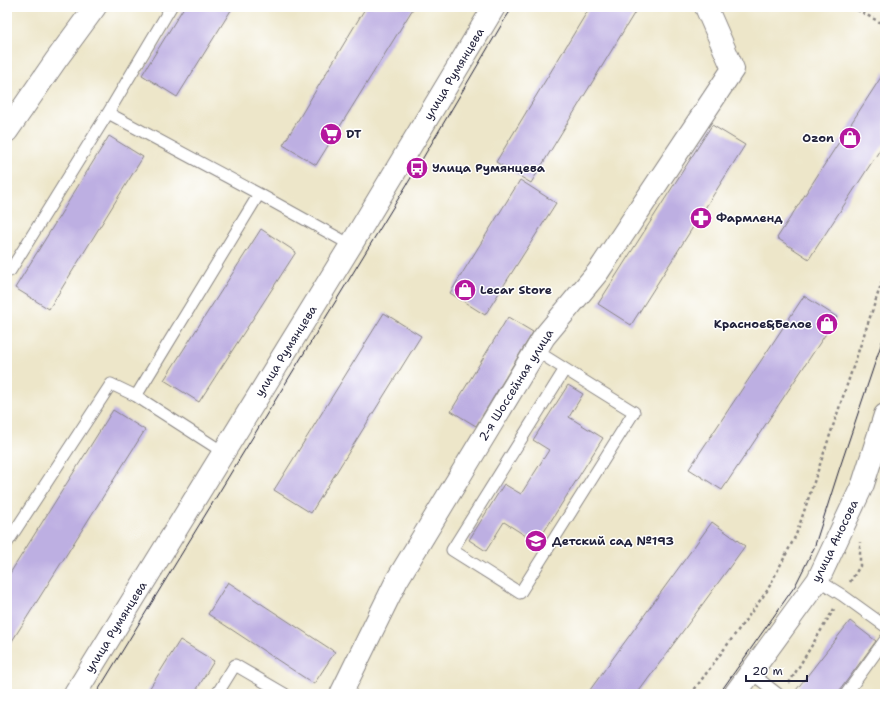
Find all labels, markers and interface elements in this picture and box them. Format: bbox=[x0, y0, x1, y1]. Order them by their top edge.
street label: улица Румянцева bbox=[420, 24, 488, 123]
supermarket icon: DT bbox=[318, 121, 344, 147]
shop icon: Ozon bbox=[837, 125, 863, 151]
place label: DT bbox=[346, 126, 362, 142]
place label: Ozon bbox=[802, 130, 834, 146]
bus stop icon: Улица Румянцева bbox=[404, 155, 430, 181]
place label: Улица Румянцева bbox=[432, 160, 546, 176]
pharmacy icon: Фармленд bbox=[688, 205, 714, 231]
place label: Фармленд bbox=[716, 210, 783, 226]
shop icon: Lecar Store bbox=[452, 277, 478, 303]
place label: Lecar Store bbox=[480, 282, 552, 298]
street label: улица Румянцева bbox=[251, 302, 321, 400]
shop icon: Красное&Белое bbox=[814, 311, 840, 337]
place label: Красное&Белое bbox=[714, 316, 812, 332]
street label: 2-я Шоссейная улица bbox=[475, 325, 557, 444]
street label: улица Аносова bbox=[808, 496, 862, 585]
school or university icon: Детский сад №193 bbox=[523, 528, 549, 554]
place label: Детский сад №193 bbox=[552, 533, 674, 549]
street label: улица Румянцева bbox=[81, 578, 151, 676]
scale bar bbox=[746, 657, 807, 683]
text: 20 m bbox=[752, 663, 783, 679]

